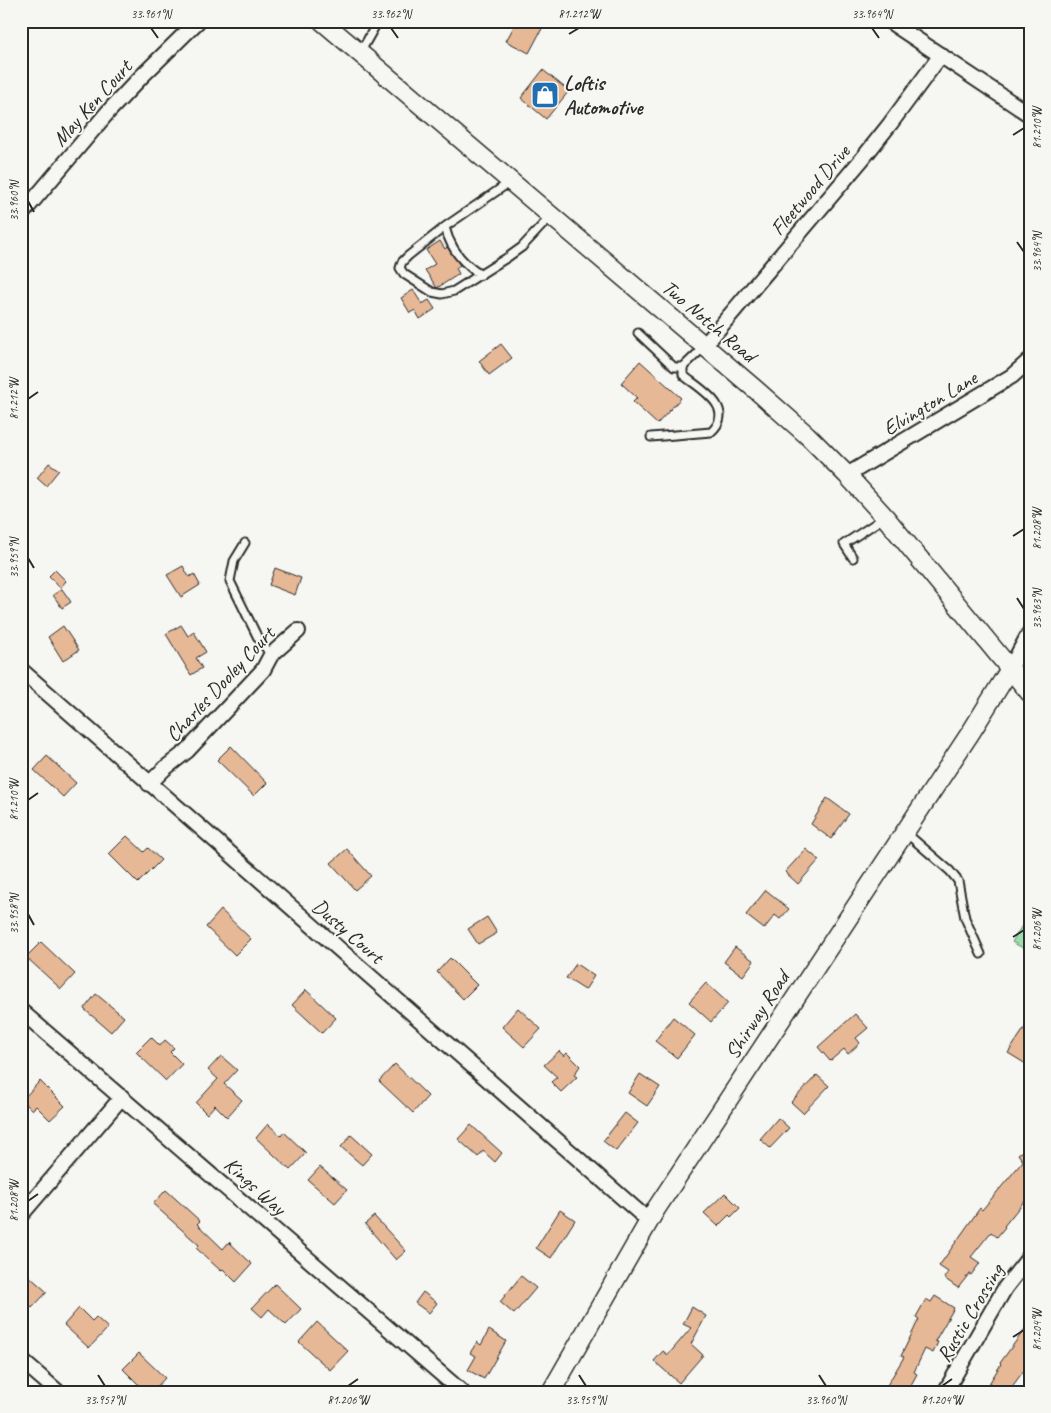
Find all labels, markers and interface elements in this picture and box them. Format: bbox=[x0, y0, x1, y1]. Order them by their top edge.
text: 33.961°N bbox=[131, 6, 173, 22]
text: 33.962°N bbox=[371, 6, 413, 22]
text: 81.212°W bbox=[558, 6, 602, 22]
text: 33.964°N bbox=[852, 6, 894, 22]
street label: May Ken Court bbox=[47, 53, 139, 151]
place label: Loftis Automotive bbox=[564, 70, 645, 120]
shop icon: Loftis Automotive bbox=[530, 80, 560, 110]
text: 81.210°W bbox=[1029, 105, 1045, 149]
street label: Fleetwood Drive bbox=[765, 138, 856, 241]
text: 33.960°N bbox=[6, 179, 22, 221]
text: 33.964°N bbox=[1029, 230, 1045, 272]
street label: Two Notch Road bbox=[657, 274, 764, 370]
street label: Elvington Lane bbox=[878, 364, 984, 441]
text: 81.212°W bbox=[6, 376, 22, 420]
text: 81.208°W bbox=[1029, 506, 1045, 550]
text: 33.959°N bbox=[6, 536, 22, 578]
text: 33.963°N bbox=[1029, 587, 1045, 629]
street label: Charles Dooley Court bbox=[160, 619, 281, 747]
text: 81.210°W bbox=[6, 777, 22, 821]
text: 33.958°N bbox=[6, 892, 22, 934]
street label: Dusty Court bbox=[307, 893, 391, 970]
text: 81.206°W bbox=[1029, 907, 1045, 951]
street label: Shirway Road bbox=[719, 963, 797, 1064]
street label: Kings Way bbox=[219, 1151, 293, 1222]
text: 81.208°W bbox=[6, 1178, 22, 1222]
street label: Rustic Crossing bbox=[931, 1258, 1010, 1367]
text: 81.204°W bbox=[1029, 1307, 1045, 1351]
text: 33.957°N bbox=[85, 1392, 127, 1408]
text: 81.206°W bbox=[327, 1392, 371, 1408]
text: 33.959°N bbox=[566, 1392, 608, 1408]
text: 33.960°N bbox=[806, 1392, 848, 1408]
text: 81.204°W bbox=[921, 1392, 965, 1408]

